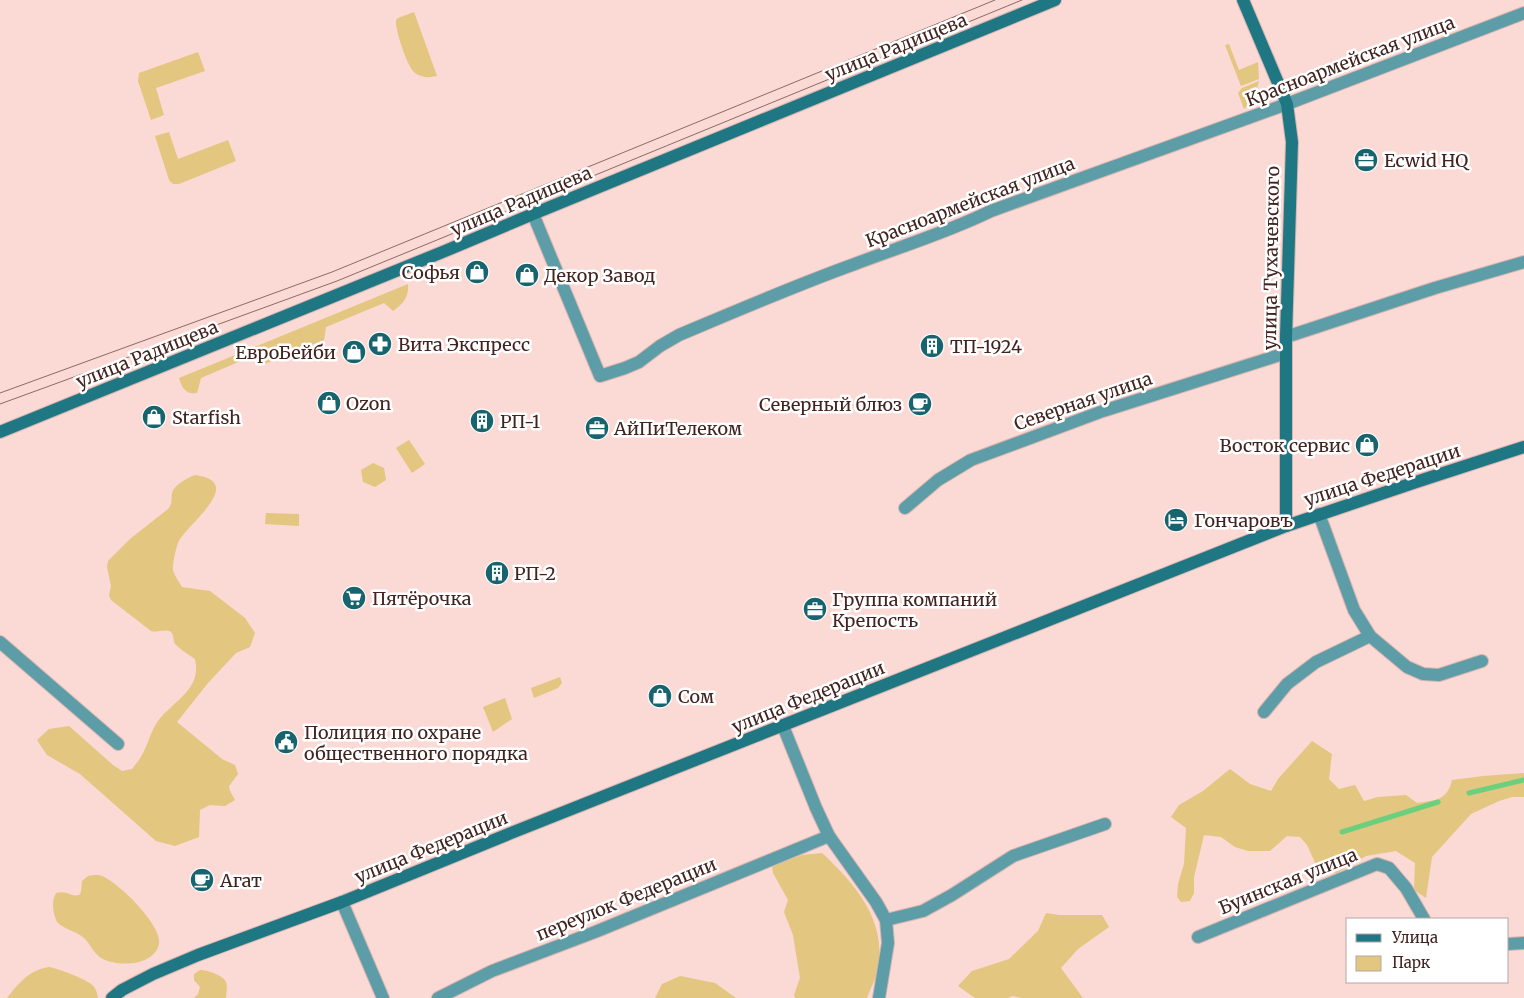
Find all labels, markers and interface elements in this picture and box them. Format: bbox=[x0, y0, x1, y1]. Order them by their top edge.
street label: улица Радищева bbox=[822, 8, 971, 86]
street label: Красноармейская улица bbox=[1242, 10, 1458, 112]
office icon: Ecwid HQ bbox=[1353, 147, 1379, 173]
place label: Ecwid HQ bbox=[1384, 149, 1470, 172]
street label: Красноармейская улица bbox=[862, 151, 1078, 253]
street label: улица Радищева bbox=[447, 161, 595, 241]
street label: улица Тухачевского bbox=[1258, 166, 1284, 350]
shop icon: Софья bbox=[464, 259, 490, 285]
place label: Софья bbox=[402, 261, 460, 284]
shop icon: Декор Завод bbox=[514, 262, 540, 288]
place label: Декор Завод bbox=[544, 264, 655, 287]
street label: улица Радищева bbox=[73, 315, 222, 393]
pharmacy icon: Вита Экспресс bbox=[367, 331, 393, 357]
place label: Вита Экспресс bbox=[398, 333, 530, 356]
building icon: ТП-1924 bbox=[919, 333, 945, 359]
place label: ТП-1924 bbox=[950, 335, 1022, 358]
shop icon: ЕвроБейби bbox=[341, 339, 367, 365]
place label: ЕвроБейби bbox=[235, 341, 336, 364]
street label: Северная улица bbox=[1011, 367, 1155, 435]
shop icon: Ozon bbox=[316, 390, 342, 416]
cafe icon: Северный блюз bbox=[907, 391, 933, 417]
place label: Ozon bbox=[346, 392, 391, 415]
place label: Северный блюз bbox=[759, 393, 902, 416]
shop icon: Starfish bbox=[141, 404, 167, 430]
place label: Starfish bbox=[172, 406, 241, 429]
building icon: РП-1 bbox=[469, 408, 495, 434]
place label: РП-1 bbox=[500, 410, 540, 433]
office icon: АйПиТелеком bbox=[584, 415, 610, 441]
place label: АйПиТелеком bbox=[613, 417, 743, 440]
shop icon: Восток сервис bbox=[1354, 432, 1380, 458]
place label: Восток сервис bbox=[1219, 434, 1350, 457]
street label: улица Федерации bbox=[1301, 439, 1463, 511]
hotel icon: Гончаровъ bbox=[1163, 507, 1189, 533]
place label: Гончаровъ bbox=[1194, 509, 1293, 532]
building icon: РП-2 bbox=[484, 560, 510, 586]
place label: РП-2 bbox=[514, 562, 556, 585]
supermarket icon: Пятёрочка bbox=[341, 585, 367, 611]
place label: Пятёрочка bbox=[372, 587, 472, 610]
place label: Группа компаний Крепость bbox=[832, 588, 997, 632]
office icon: Группа компаний Крепость bbox=[802, 596, 828, 622]
street label: улица Федерации bbox=[728, 656, 888, 738]
shop icon: Сом bbox=[647, 683, 673, 709]
place label: Сом bbox=[678, 685, 715, 708]
place label: Полиция по охране общественного порядка bbox=[304, 721, 528, 765]
public building icon: Полиция по охране общественного порядка bbox=[273, 729, 299, 755]
street label: улица Федерации bbox=[351, 806, 511, 888]
street label: Буинская улица bbox=[1215, 843, 1361, 919]
street label: переулок Федерации bbox=[532, 852, 720, 946]
cafe icon: Агат bbox=[189, 867, 215, 893]
place label: Агат bbox=[219, 869, 262, 892]
legend bbox=[1346, 918, 1509, 983]
text: Улица bbox=[1391, 928, 1438, 947]
text: Парк bbox=[1392, 953, 1431, 972]

